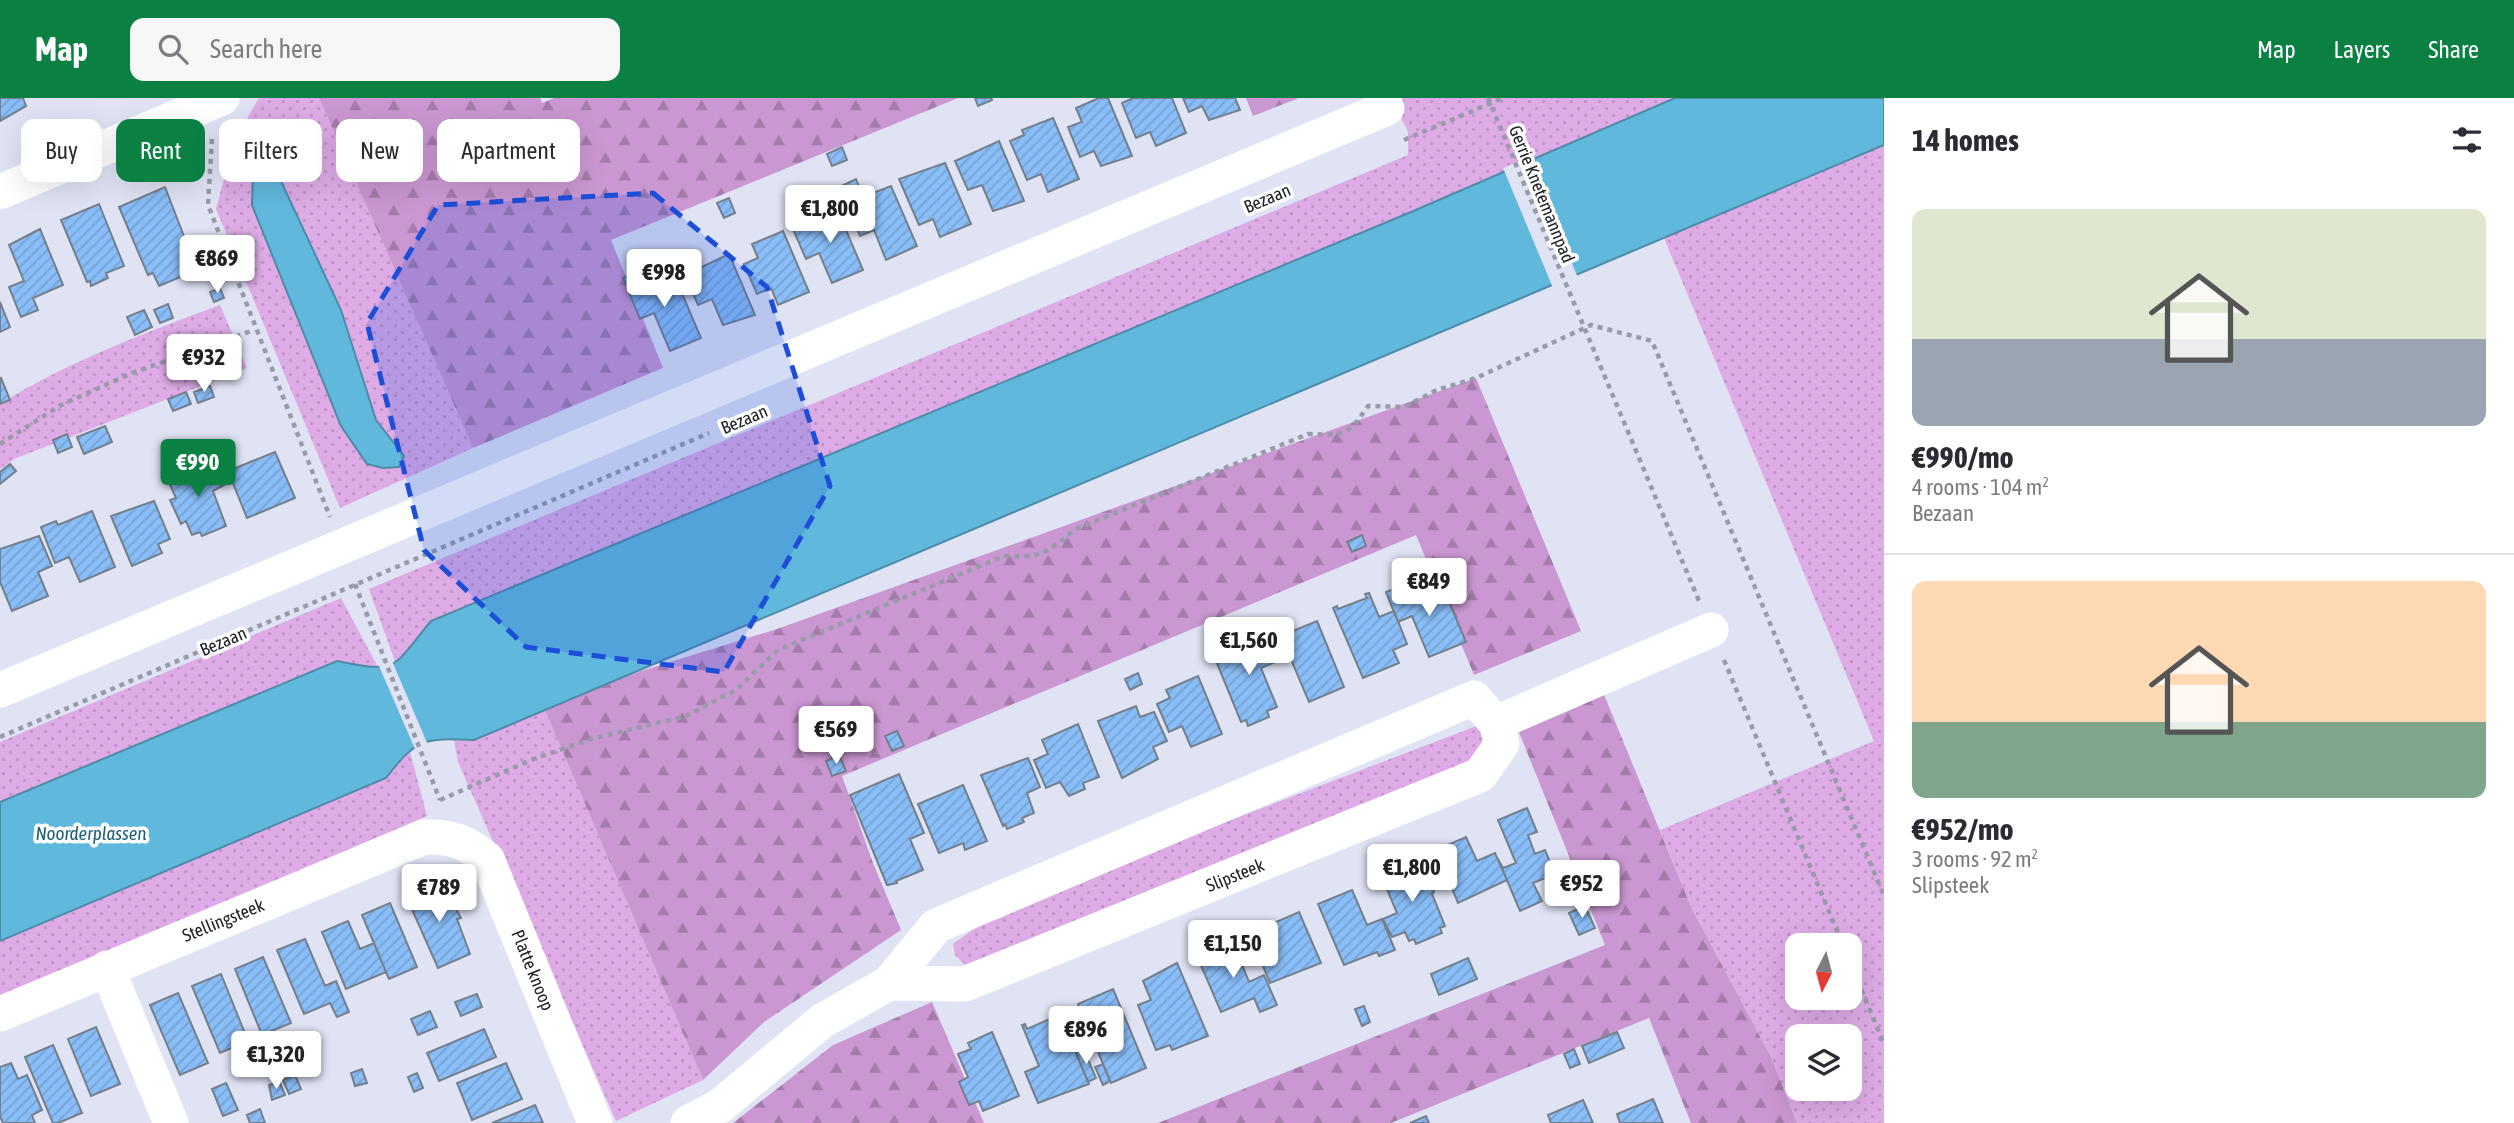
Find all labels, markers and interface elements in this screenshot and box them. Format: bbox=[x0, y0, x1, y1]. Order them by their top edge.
search box bbox=[130, 18, 620, 81]
text: Map bbox=[35, 30, 88, 68]
icon: search bbox=[154, 30, 192, 68]
text: Search here bbox=[210, 34, 322, 64]
text: Map bbox=[2257, 36, 2296, 63]
text: Layers bbox=[2334, 36, 2390, 63]
text: Share bbox=[2428, 36, 2479, 63]
chip: Buy bbox=[21, 119, 102, 182]
chip: Rent bbox=[116, 119, 205, 182]
chip: Filters bbox=[219, 119, 322, 182]
chip: New bbox=[336, 119, 423, 182]
chip: Apartment bbox=[437, 119, 580, 182]
icon: filters bbox=[2448, 121, 2486, 159]
street label: Gerrie Knetemannpad bbox=[1505, 122, 1579, 266]
text: 14 homes bbox=[1912, 123, 2019, 157]
street label: Bezaan bbox=[1241, 179, 1293, 217]
pin: €1,800 bbox=[773, 186, 887, 245]
text: €1,800 bbox=[801, 195, 859, 221]
pin: €869 bbox=[176, 236, 258, 295]
text: €869 bbox=[196, 245, 238, 271]
pin: €998 bbox=[623, 250, 705, 309]
icon: home bbox=[2136, 255, 2262, 381]
text: €998 bbox=[643, 259, 685, 285]
pin: €932 bbox=[163, 334, 245, 394]
text: €932 bbox=[183, 344, 225, 370]
street label: Bezaan bbox=[718, 400, 770, 438]
pin: €990 bbox=[157, 440, 239, 499]
text: €990/mo bbox=[1912, 440, 2014, 474]
text: €990 bbox=[177, 449, 219, 475]
text: 4 rooms · 104 m² bbox=[1912, 474, 2049, 500]
text: Bezaan bbox=[1912, 500, 1974, 526]
pin: €849 bbox=[1388, 559, 1470, 618]
text: €849 bbox=[1408, 568, 1450, 594]
pin: €1,560 bbox=[1192, 618, 1306, 677]
street label: Bezaan bbox=[197, 622, 249, 660]
text: €1,560 bbox=[1220, 627, 1278, 653]
icon: home bbox=[2136, 627, 2262, 753]
pin: €569 bbox=[795, 706, 877, 766]
text: €569 bbox=[815, 716, 857, 742]
text: €952/mo bbox=[1912, 812, 2014, 846]
water label: Noorderplassen bbox=[35, 822, 147, 844]
pin: €1,800 bbox=[1355, 844, 1469, 904]
text: 3 rooms · 92 m² bbox=[1912, 846, 2038, 872]
street label: Slipsteek bbox=[1203, 854, 1267, 896]
text: €1,800 bbox=[1383, 854, 1441, 880]
pin: €952 bbox=[1541, 860, 1623, 920]
pin: €789 bbox=[398, 864, 480, 924]
text: €952 bbox=[1561, 870, 1603, 896]
text: Slipsteek bbox=[1912, 872, 1989, 898]
text: €789 bbox=[418, 874, 460, 900]
street label: Stellingsteek bbox=[179, 894, 267, 946]
pin: €1,150 bbox=[1176, 920, 1290, 980]
street label: Platte knoop bbox=[507, 927, 559, 1013]
text: €1,150 bbox=[1204, 930, 1262, 956]
north arrow bbox=[1785, 933, 1862, 1010]
map controls bbox=[1785, 933, 1862, 1101]
pin: €896 bbox=[1045, 1006, 1127, 1066]
text: €896 bbox=[1065, 1016, 1107, 1042]
button: layers bbox=[1785, 1024, 1862, 1101]
pin: €1,320 bbox=[219, 1032, 333, 1091]
text: €1,320 bbox=[247, 1041, 305, 1067]

